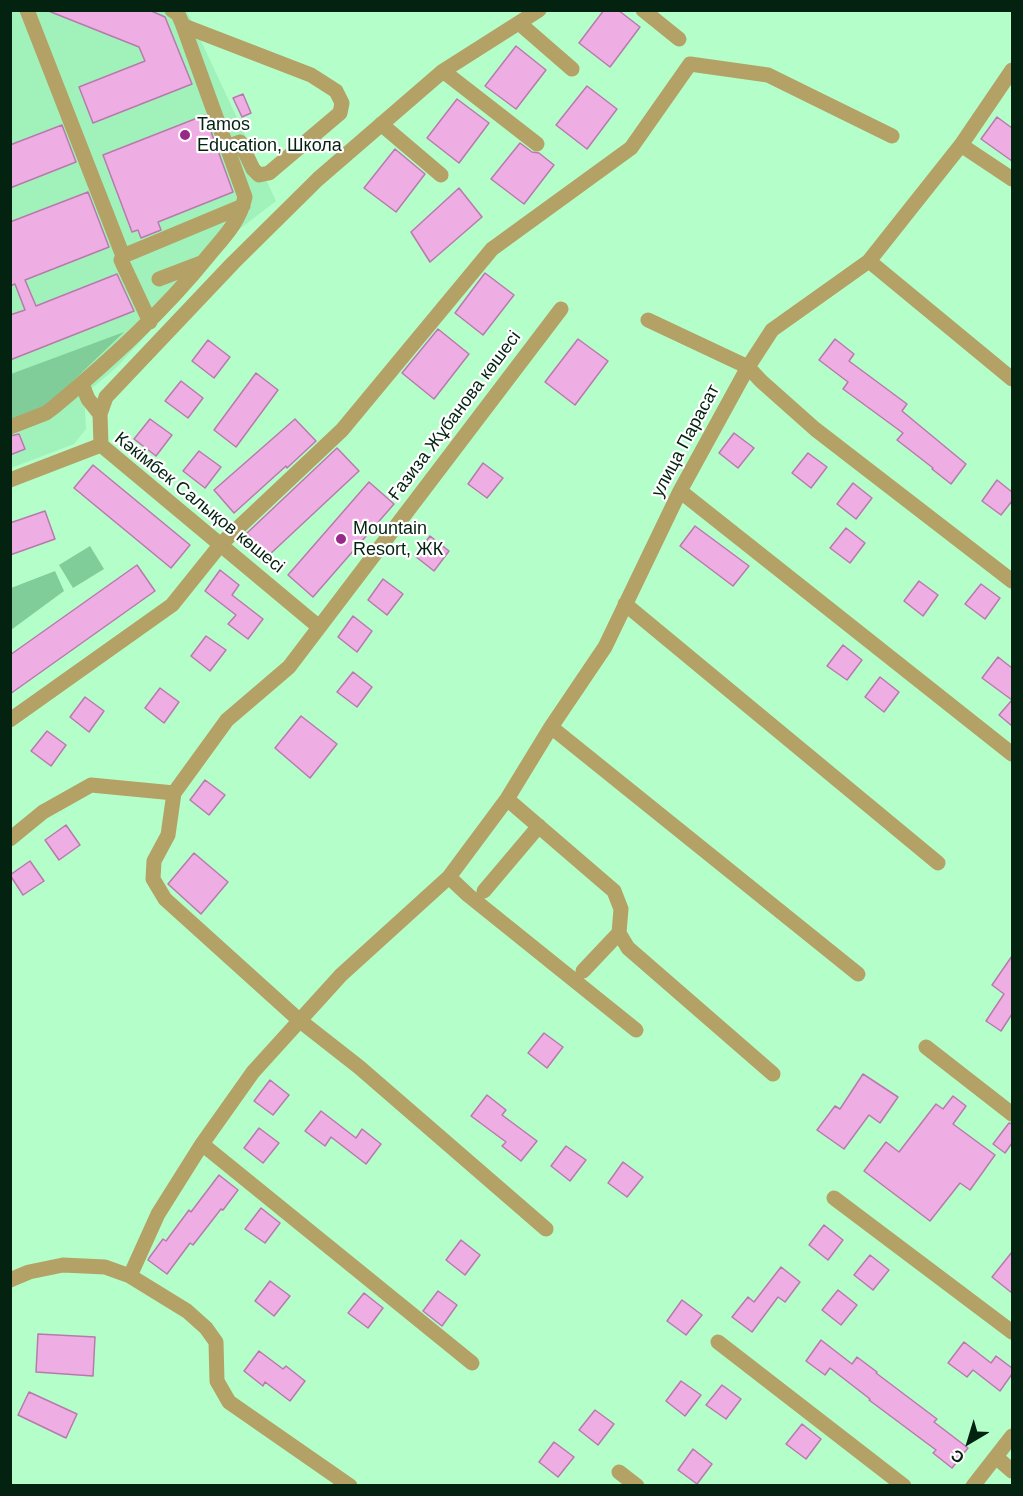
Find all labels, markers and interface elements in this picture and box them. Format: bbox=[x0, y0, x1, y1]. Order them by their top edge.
place label: Tamos Education, Школа bbox=[197, 114, 342, 156]
marker: Tamos Education, Школа bbox=[178, 128, 192, 142]
street label: Ғазиза Жұбанова көшесі bbox=[384, 327, 526, 505]
street label: улица Парасат bbox=[647, 381, 725, 501]
street label: Кәкімбек Салықов көшесі bbox=[110, 428, 288, 578]
place label: Mountain Resort, ЖК bbox=[353, 518, 443, 560]
marker: Mountain Resort, ЖК bbox=[334, 532, 348, 546]
north arrow bbox=[939, 1412, 999, 1472]
text: С bbox=[948, 1446, 967, 1467]

